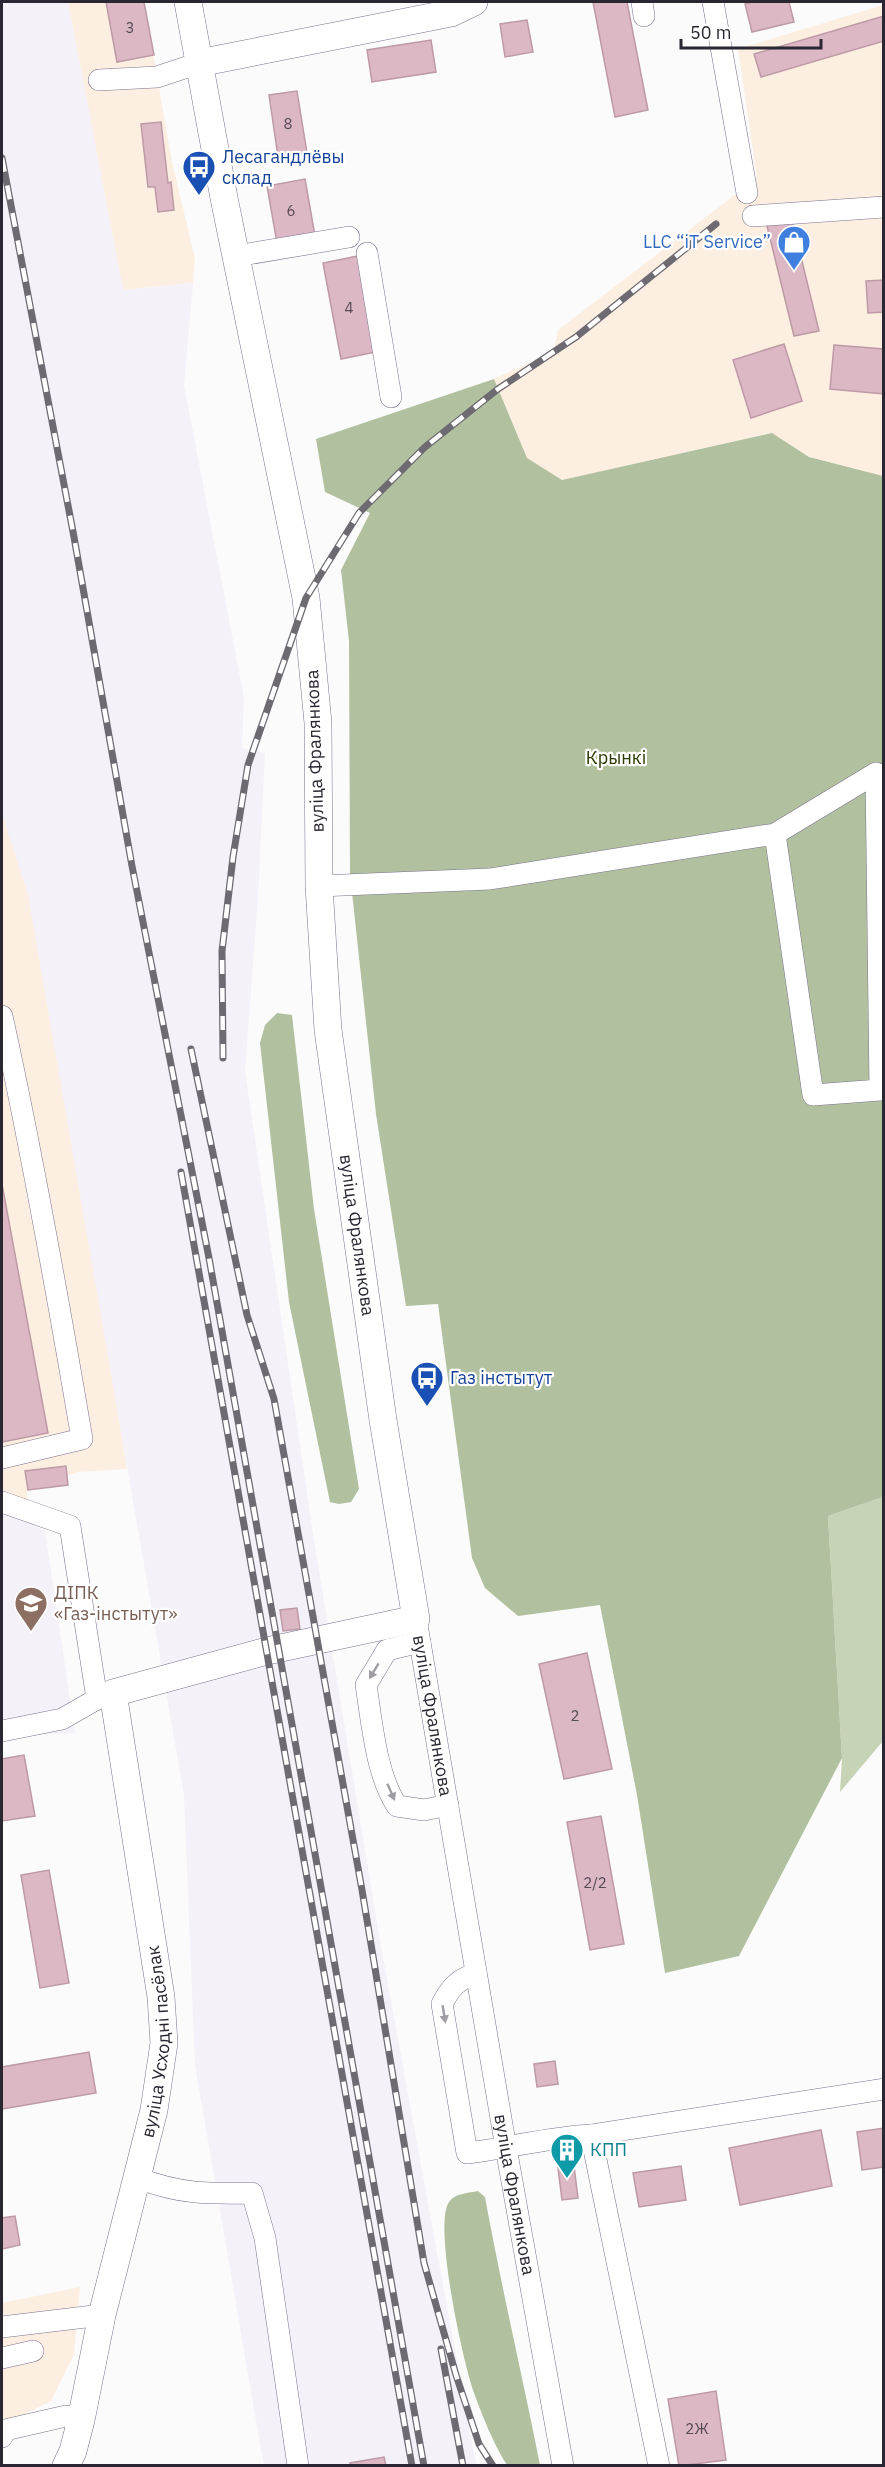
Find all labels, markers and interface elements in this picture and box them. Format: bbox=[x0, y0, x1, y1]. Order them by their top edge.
scale bar bbox=[681, 12, 820, 50]
house number: 3 bbox=[125, 18, 135, 37]
text: 50 m bbox=[690, 21, 732, 44]
house number: 8 bbox=[283, 114, 293, 133]
place label: Лесагандлёвы склад bbox=[222, 145, 345, 189]
bus stop icon: Лесагандлёвы склад bbox=[181, 149, 217, 196]
house number: 6 bbox=[286, 201, 296, 220]
shop icon: LLC “iT Service” bbox=[776, 224, 812, 271]
place label: LLC “iT Service” bbox=[643, 230, 771, 253]
house number: 4 bbox=[344, 298, 354, 317]
street label: вуліца Фралянкова bbox=[300, 669, 329, 833]
park label: Крынкі bbox=[586, 746, 646, 769]
street label: вуліца Фралянкова bbox=[335, 1153, 380, 1318]
bus stop icon: Газ інстытут bbox=[409, 1360, 445, 1407]
place label: Газ інстытут bbox=[450, 1366, 553, 1389]
place label: ДІПК «Газ-інстытут» bbox=[54, 1581, 178, 1625]
school or university icon: ДІПК «Газ-інстытут» bbox=[13, 1585, 49, 1632]
street label: вуліца Фралянкова bbox=[408, 1633, 458, 1798]
one-way arrow bbox=[369, 1663, 380, 1679]
house number: 2 bbox=[570, 1706, 580, 1725]
one-way arrow bbox=[386, 1784, 395, 1801]
house number: 2/2 bbox=[583, 1873, 607, 1892]
street label: вуліца Усходні пасёлак bbox=[135, 1944, 175, 2140]
one-way arrow bbox=[440, 2005, 449, 2024]
street label: вуліца Фралянкова bbox=[489, 2112, 541, 2277]
building icon: КПП bbox=[549, 2132, 585, 2179]
place label: КПП bbox=[590, 2138, 627, 2161]
house number: 2Ж bbox=[685, 2419, 709, 2438]

